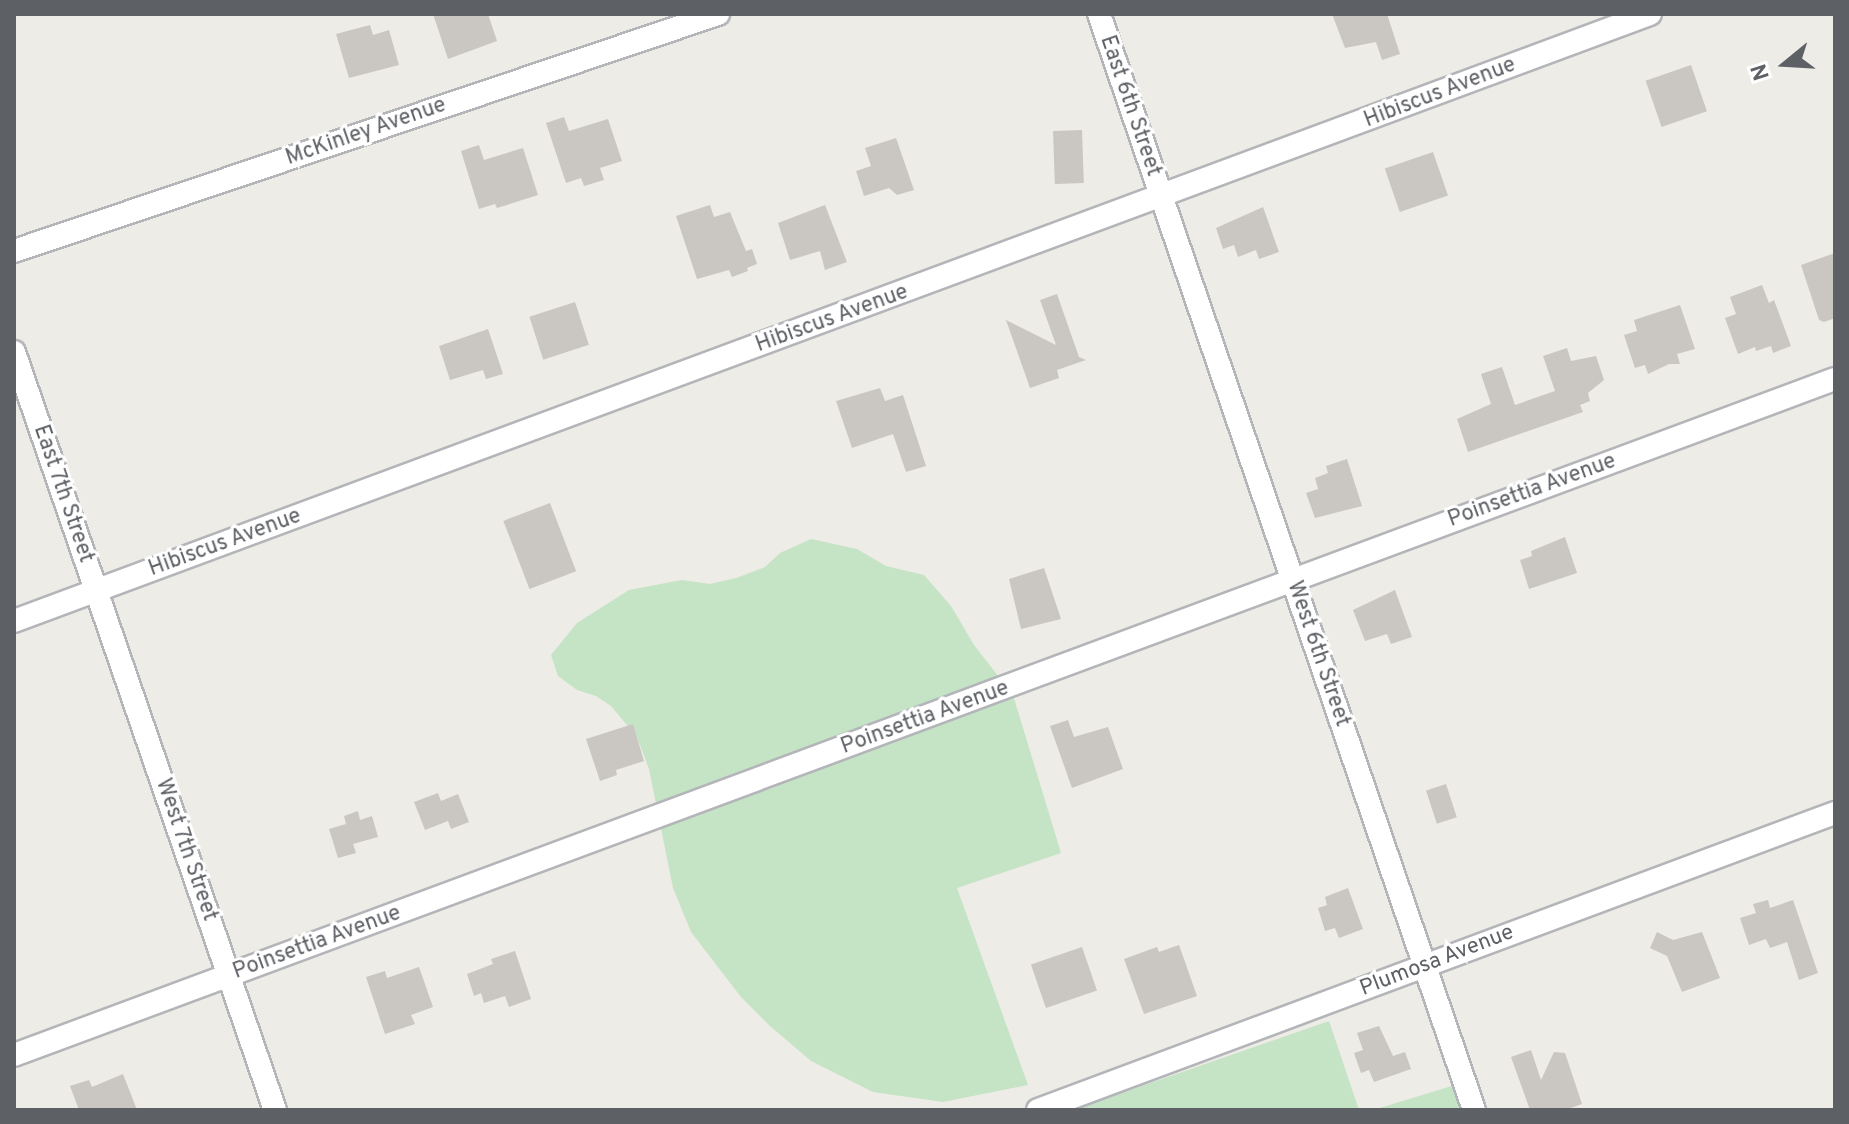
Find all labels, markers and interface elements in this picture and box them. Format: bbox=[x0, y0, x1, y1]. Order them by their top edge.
north arrow bbox=[1745, 24, 1825, 104]
street label: East 6th Street bbox=[1094, 32, 1166, 180]
street label: Hibiscus Avenue bbox=[1360, 52, 1520, 134]
text: N bbox=[1746, 60, 1777, 83]
street label: McKinley Avenue bbox=[282, 92, 450, 172]
street label: Hibiscus Avenue bbox=[752, 279, 912, 359]
street label: East 7th Street bbox=[27, 421, 99, 567]
street label: Poinsettia Avenue bbox=[1444, 448, 1620, 534]
street label: Hibiscus Avenue bbox=[145, 503, 305, 583]
street label: West 6th Street bbox=[1281, 578, 1355, 730]
street label: Poinsettia Avenue bbox=[837, 675, 1013, 761]
street label: West 7th Street bbox=[149, 775, 223, 925]
street label: Poinsettia Avenue bbox=[229, 900, 405, 986]
street label: Plumosa Avenue bbox=[1356, 919, 1518, 1003]

